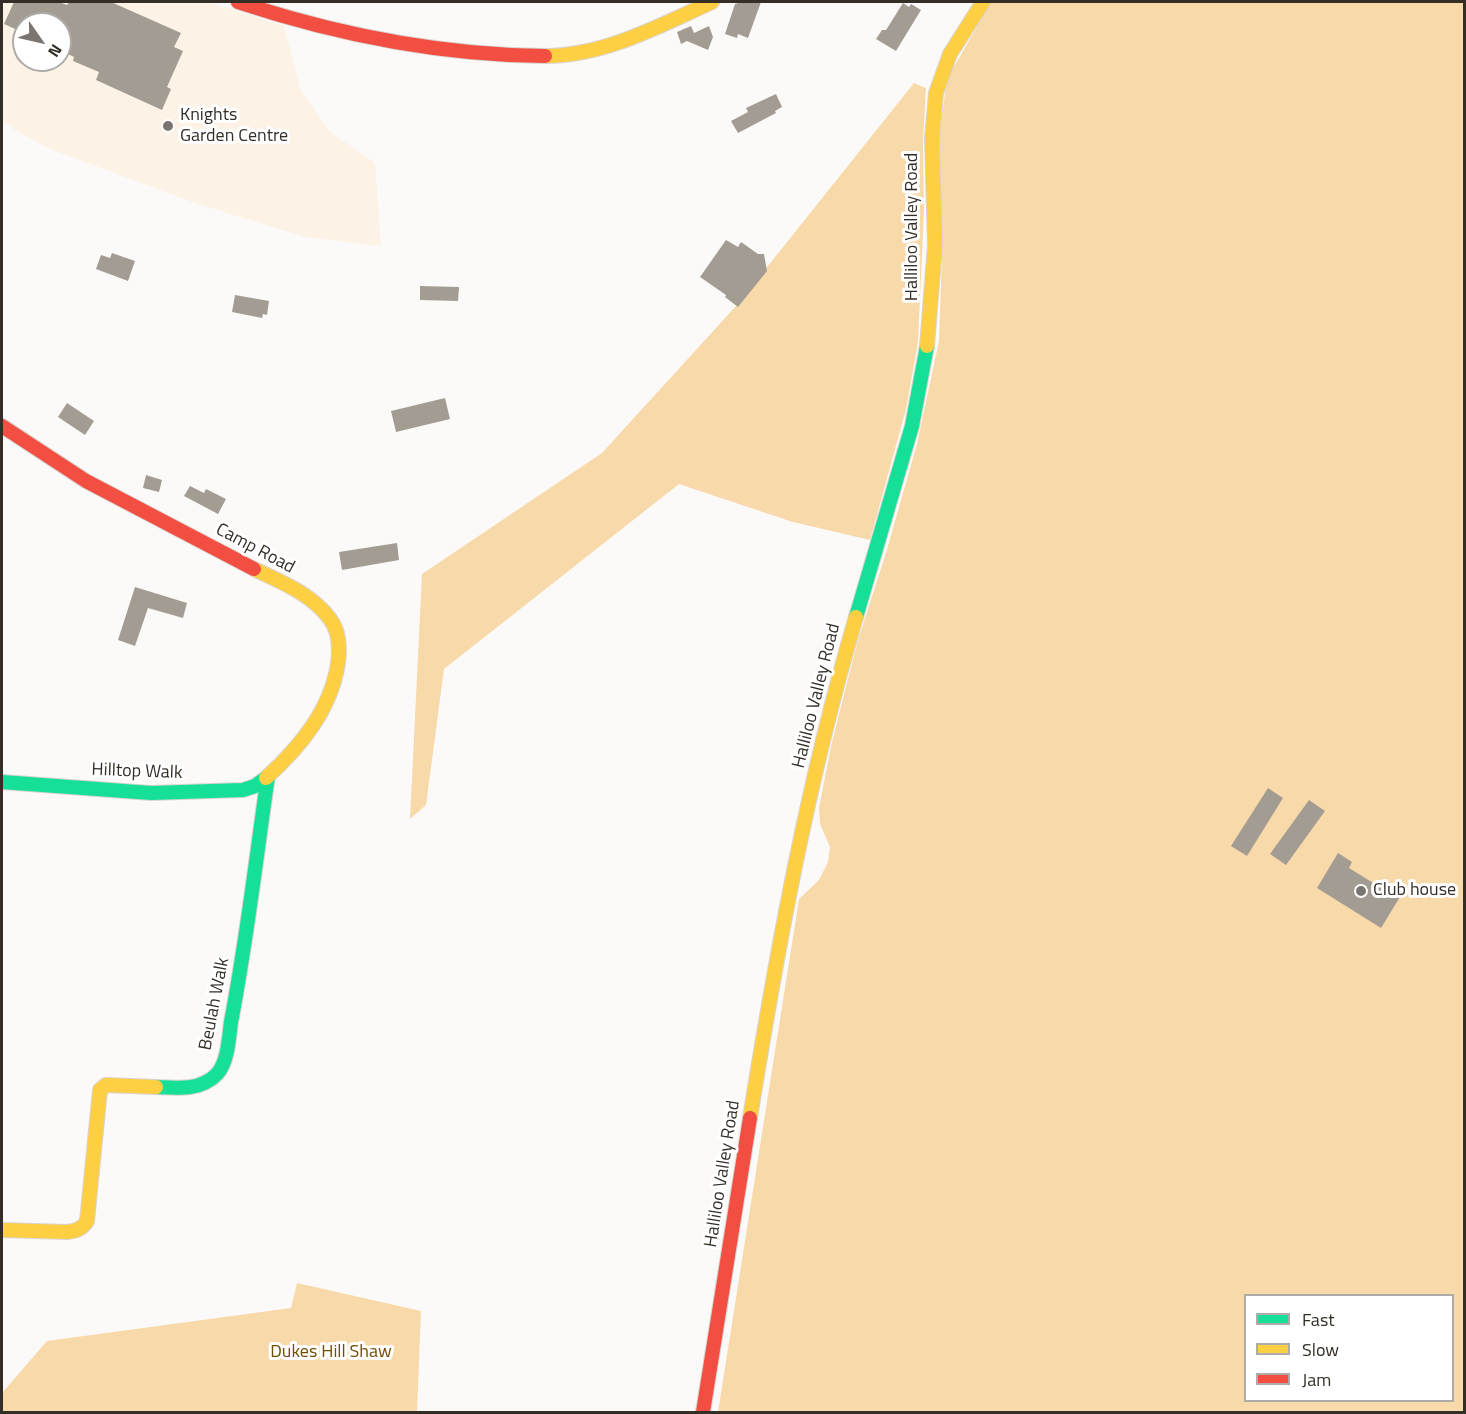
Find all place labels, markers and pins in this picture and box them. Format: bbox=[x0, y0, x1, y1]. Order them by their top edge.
place label: Knights Garden Centre bbox=[180, 105, 288, 148]
marker: Knights Garden Centre bbox=[161, 119, 175, 133]
place label: Club house bbox=[1373, 880, 1456, 902]
marker: Club house bbox=[1354, 884, 1368, 898]

